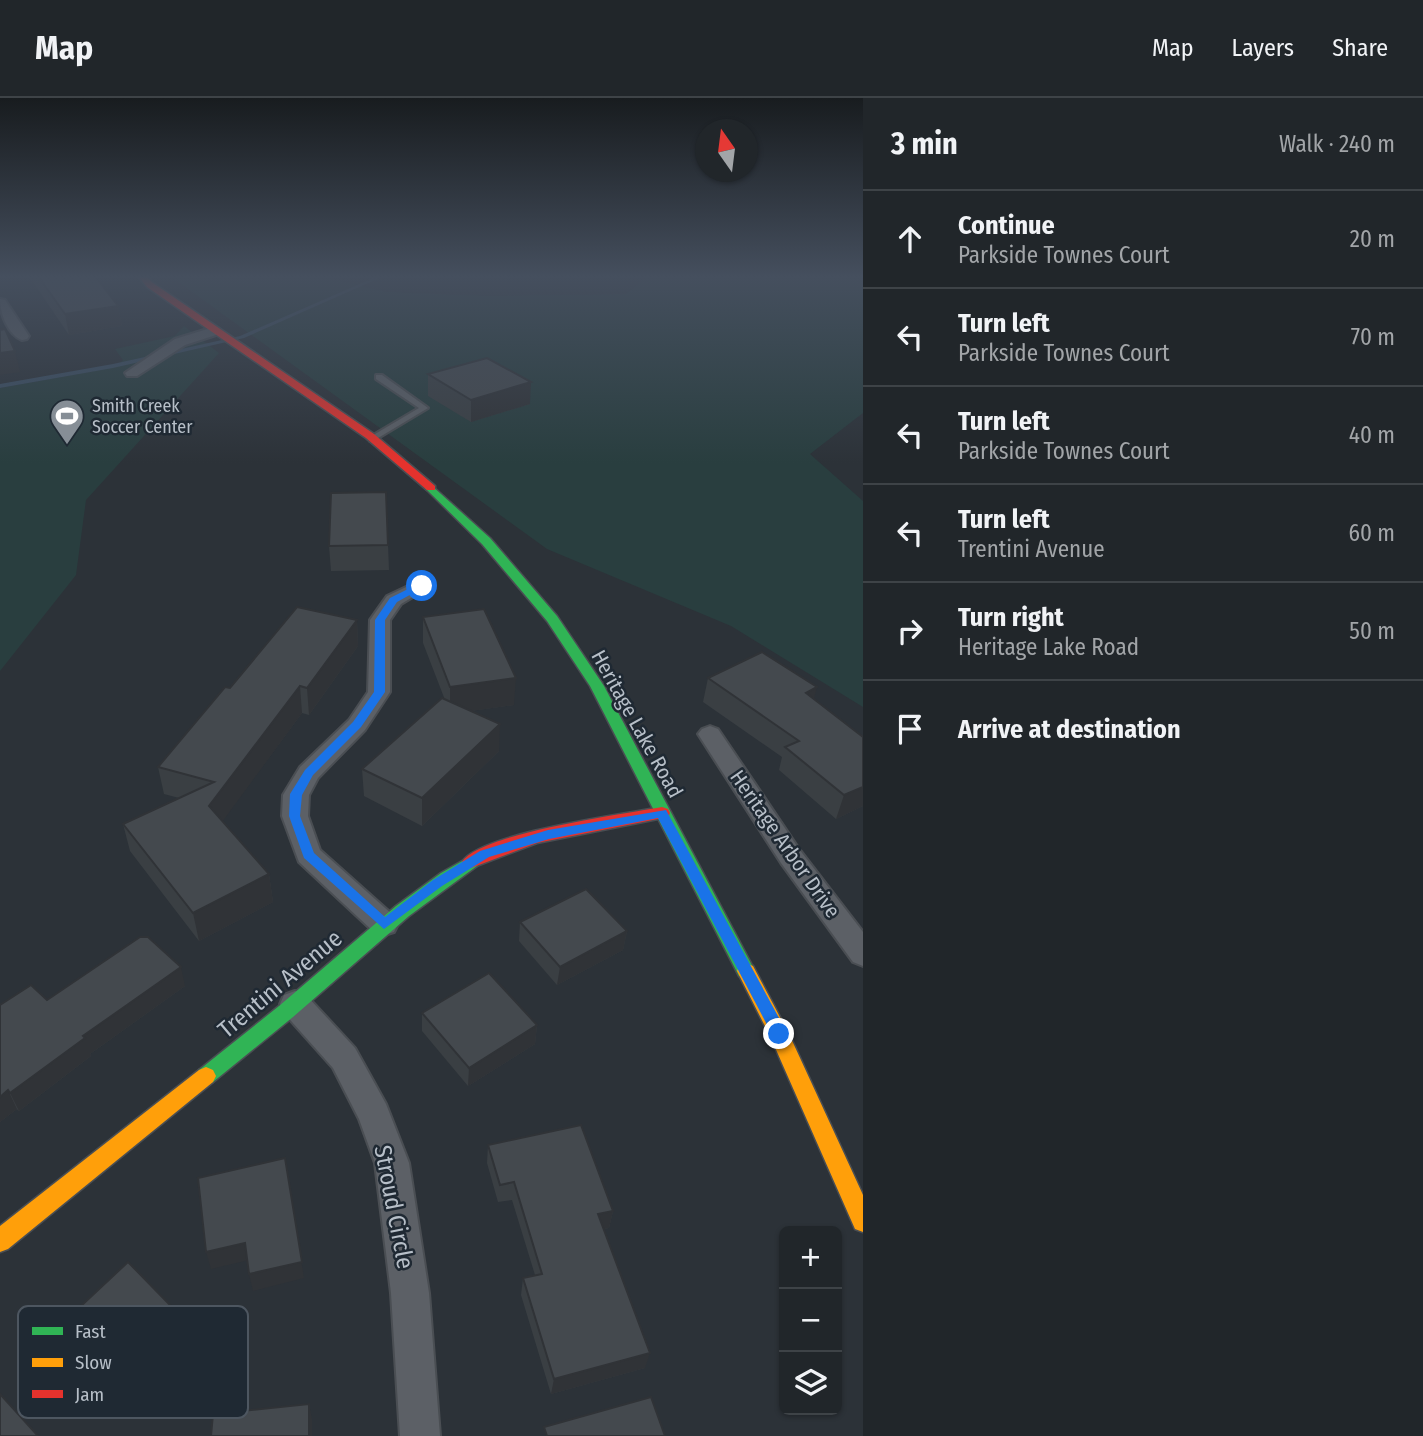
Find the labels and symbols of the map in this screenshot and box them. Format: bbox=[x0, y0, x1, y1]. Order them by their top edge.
north arrow bbox=[695, 119, 758, 182]
place label: Smith Creek Soccer Center bbox=[92, 395, 193, 438]
sports icon: Smith Creek Soccer Center bbox=[48, 397, 86, 446]
route start bbox=[406, 570, 437, 601]
street label: Heritage Lake Road bbox=[586, 645, 688, 803]
street label: Heritage Arbor Drive bbox=[724, 765, 846, 923]
street label: Trentini Avenue bbox=[212, 924, 348, 1044]
route end bbox=[763, 1018, 794, 1049]
street label: Stroud Circle bbox=[368, 1143, 420, 1271]
legend bbox=[18, 1306, 248, 1418]
text: Fast bbox=[75, 1320, 106, 1343]
text: Slow bbox=[75, 1351, 112, 1374]
text: Jam bbox=[75, 1383, 104, 1406]

